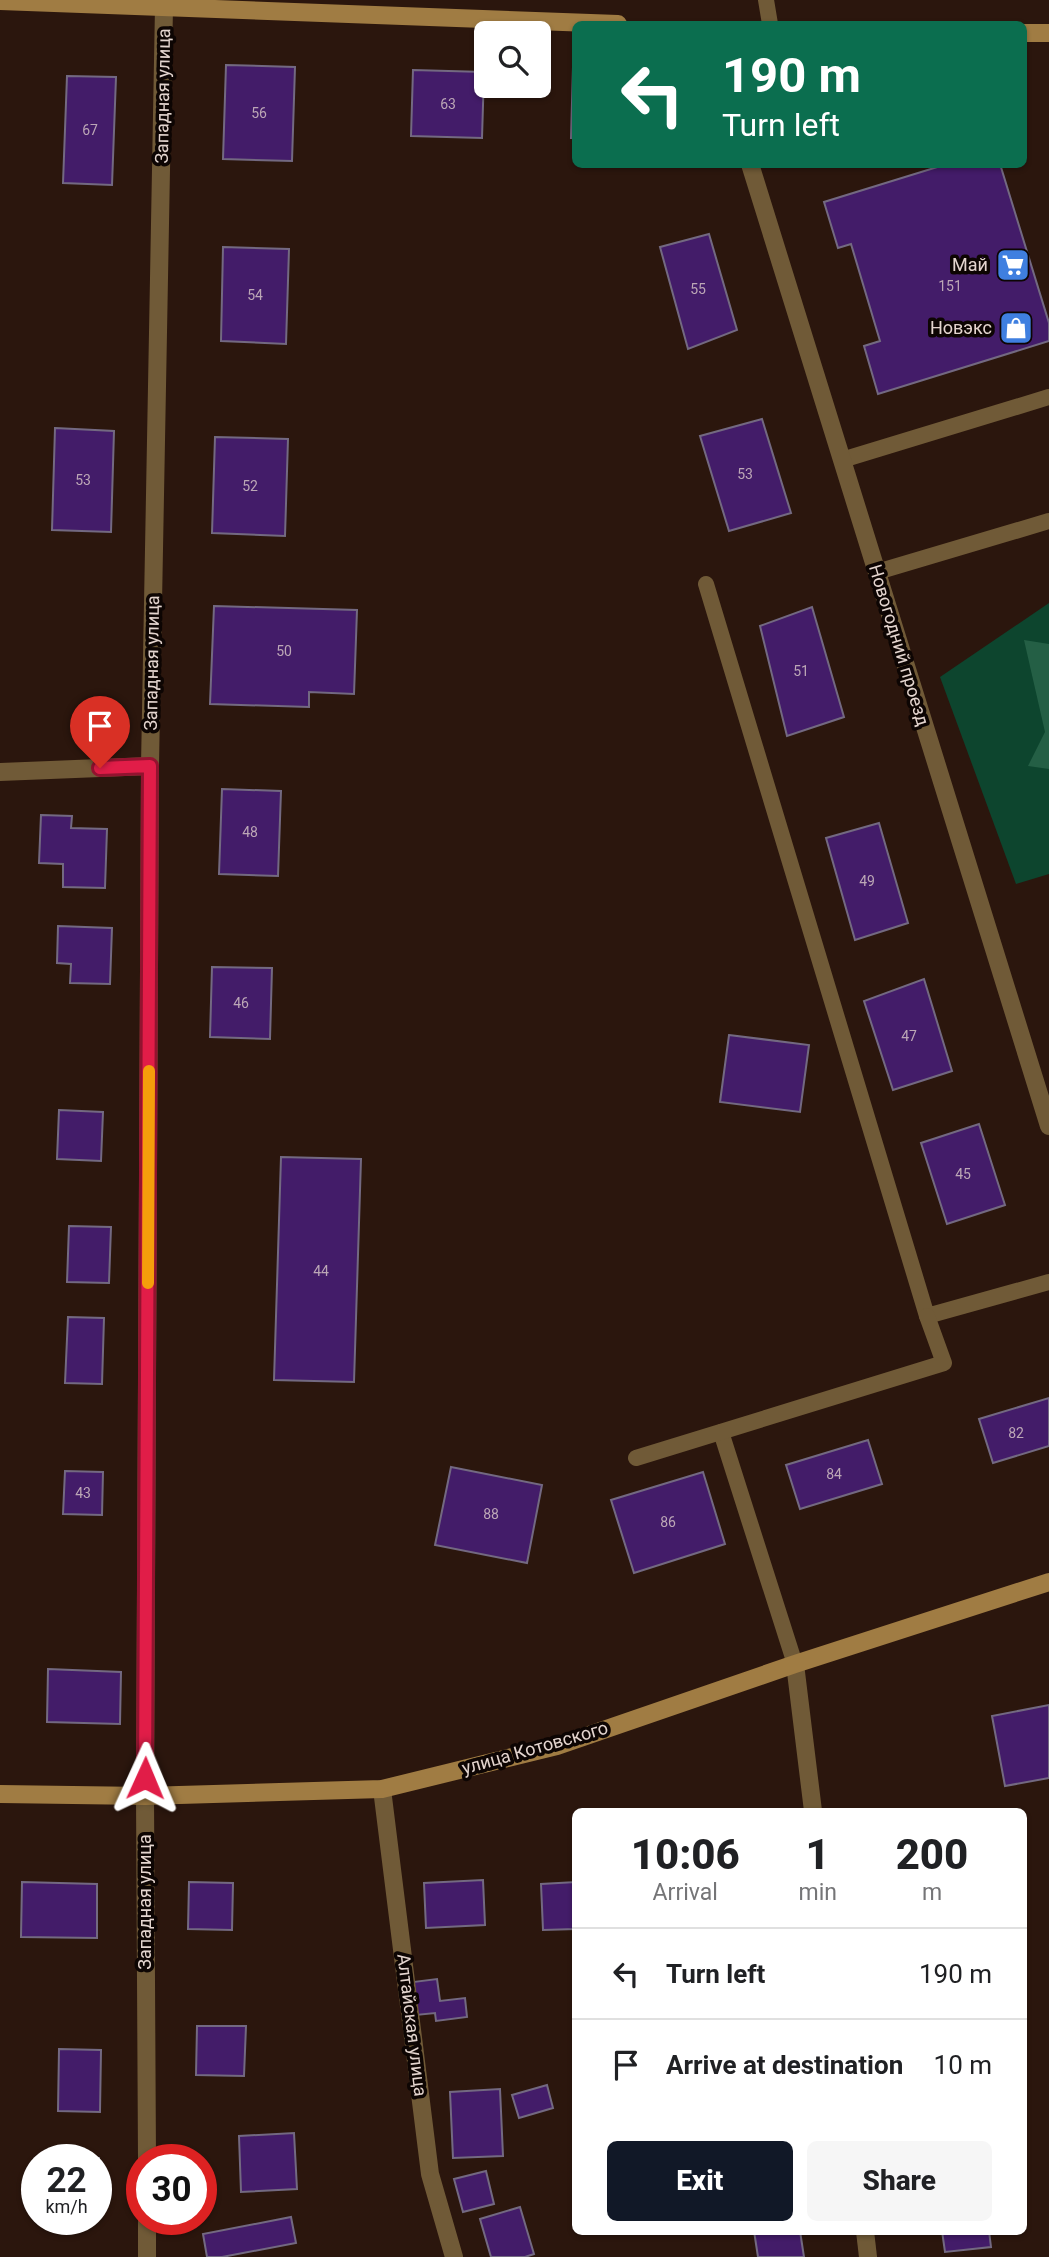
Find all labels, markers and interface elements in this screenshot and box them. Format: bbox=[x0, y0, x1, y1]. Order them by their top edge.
map controls bbox=[474, 21, 551, 98]
button: search bbox=[474, 21, 551, 98]
street label: Западная улица bbox=[151, 28, 174, 164]
text: 190 m bbox=[722, 47, 861, 104]
icon: left bbox=[607, 49, 698, 140]
house number: 63 bbox=[440, 96, 456, 112]
house number: 56 bbox=[251, 105, 267, 121]
text: Turn left bbox=[722, 106, 840, 144]
house number: 67 bbox=[82, 122, 98, 138]
supermarket icon: Май bbox=[994, 246, 1032, 284]
place label: Май bbox=[952, 254, 988, 275]
house number: 151 bbox=[938, 278, 962, 294]
house number: 55 bbox=[690, 281, 706, 297]
house number: 54 bbox=[247, 287, 263, 303]
shop icon: Новэкс bbox=[997, 309, 1035, 347]
place label: Новэкс bbox=[930, 317, 992, 338]
house number: 53 bbox=[737, 466, 753, 482]
house number: 53 bbox=[75, 472, 91, 488]
house number: 52 bbox=[242, 478, 258, 494]
street label: Новогодний проезд bbox=[865, 562, 934, 728]
street label: Западная улица bbox=[140, 595, 163, 731]
house number: 50 bbox=[276, 643, 292, 659]
house number: 51 bbox=[793, 663, 809, 679]
pin bbox=[70, 696, 130, 768]
icon: arrive bbox=[81, 707, 119, 745]
house number: 48 bbox=[242, 824, 258, 840]
house number: 49 bbox=[859, 873, 875, 889]
house number: 46 bbox=[233, 995, 249, 1011]
house number: 47 bbox=[901, 1028, 917, 1044]
house number: 45 bbox=[955, 1166, 971, 1182]
house number: 44 bbox=[313, 1263, 329, 1279]
house number: 82 bbox=[1008, 1425, 1024, 1441]
house number: 84 bbox=[826, 1466, 842, 1482]
house number: 43 bbox=[75, 1485, 91, 1501]
house number: 88 bbox=[483, 1506, 499, 1522]
house number: 86 bbox=[660, 1514, 676, 1530]
street label: улица Котовского bbox=[459, 1717, 610, 1778]
position arrow bbox=[108, 1741, 182, 1815]
text: 10:06 bbox=[631, 1830, 740, 1879]
text: 1 bbox=[806, 1830, 830, 1879]
text: 200 bbox=[896, 1830, 968, 1879]
street label: Западная улица bbox=[134, 1834, 155, 1970]
text: Arrival bbox=[653, 1879, 718, 1906]
text: min bbox=[798, 1879, 837, 1906]
text: m bbox=[922, 1879, 942, 1906]
street label: Алтайская улица bbox=[393, 1952, 432, 2098]
icon: left bbox=[607, 1955, 645, 1993]
text: Turn left bbox=[666, 1959, 765, 1989]
text: 190 m bbox=[919, 1959, 992, 1989]
icon: arrive bbox=[607, 2046, 645, 2084]
text: Arrive at destination bbox=[666, 2050, 903, 2080]
text: 10 m bbox=[934, 2050, 992, 2080]
button: Exit bbox=[607, 2141, 793, 2221]
button: Share bbox=[807, 2141, 992, 2221]
speed limit sign: 30 bbox=[126, 2144, 217, 2235]
text: 22 bbox=[46, 2160, 87, 2201]
text: km/h bbox=[45, 2196, 88, 2217]

